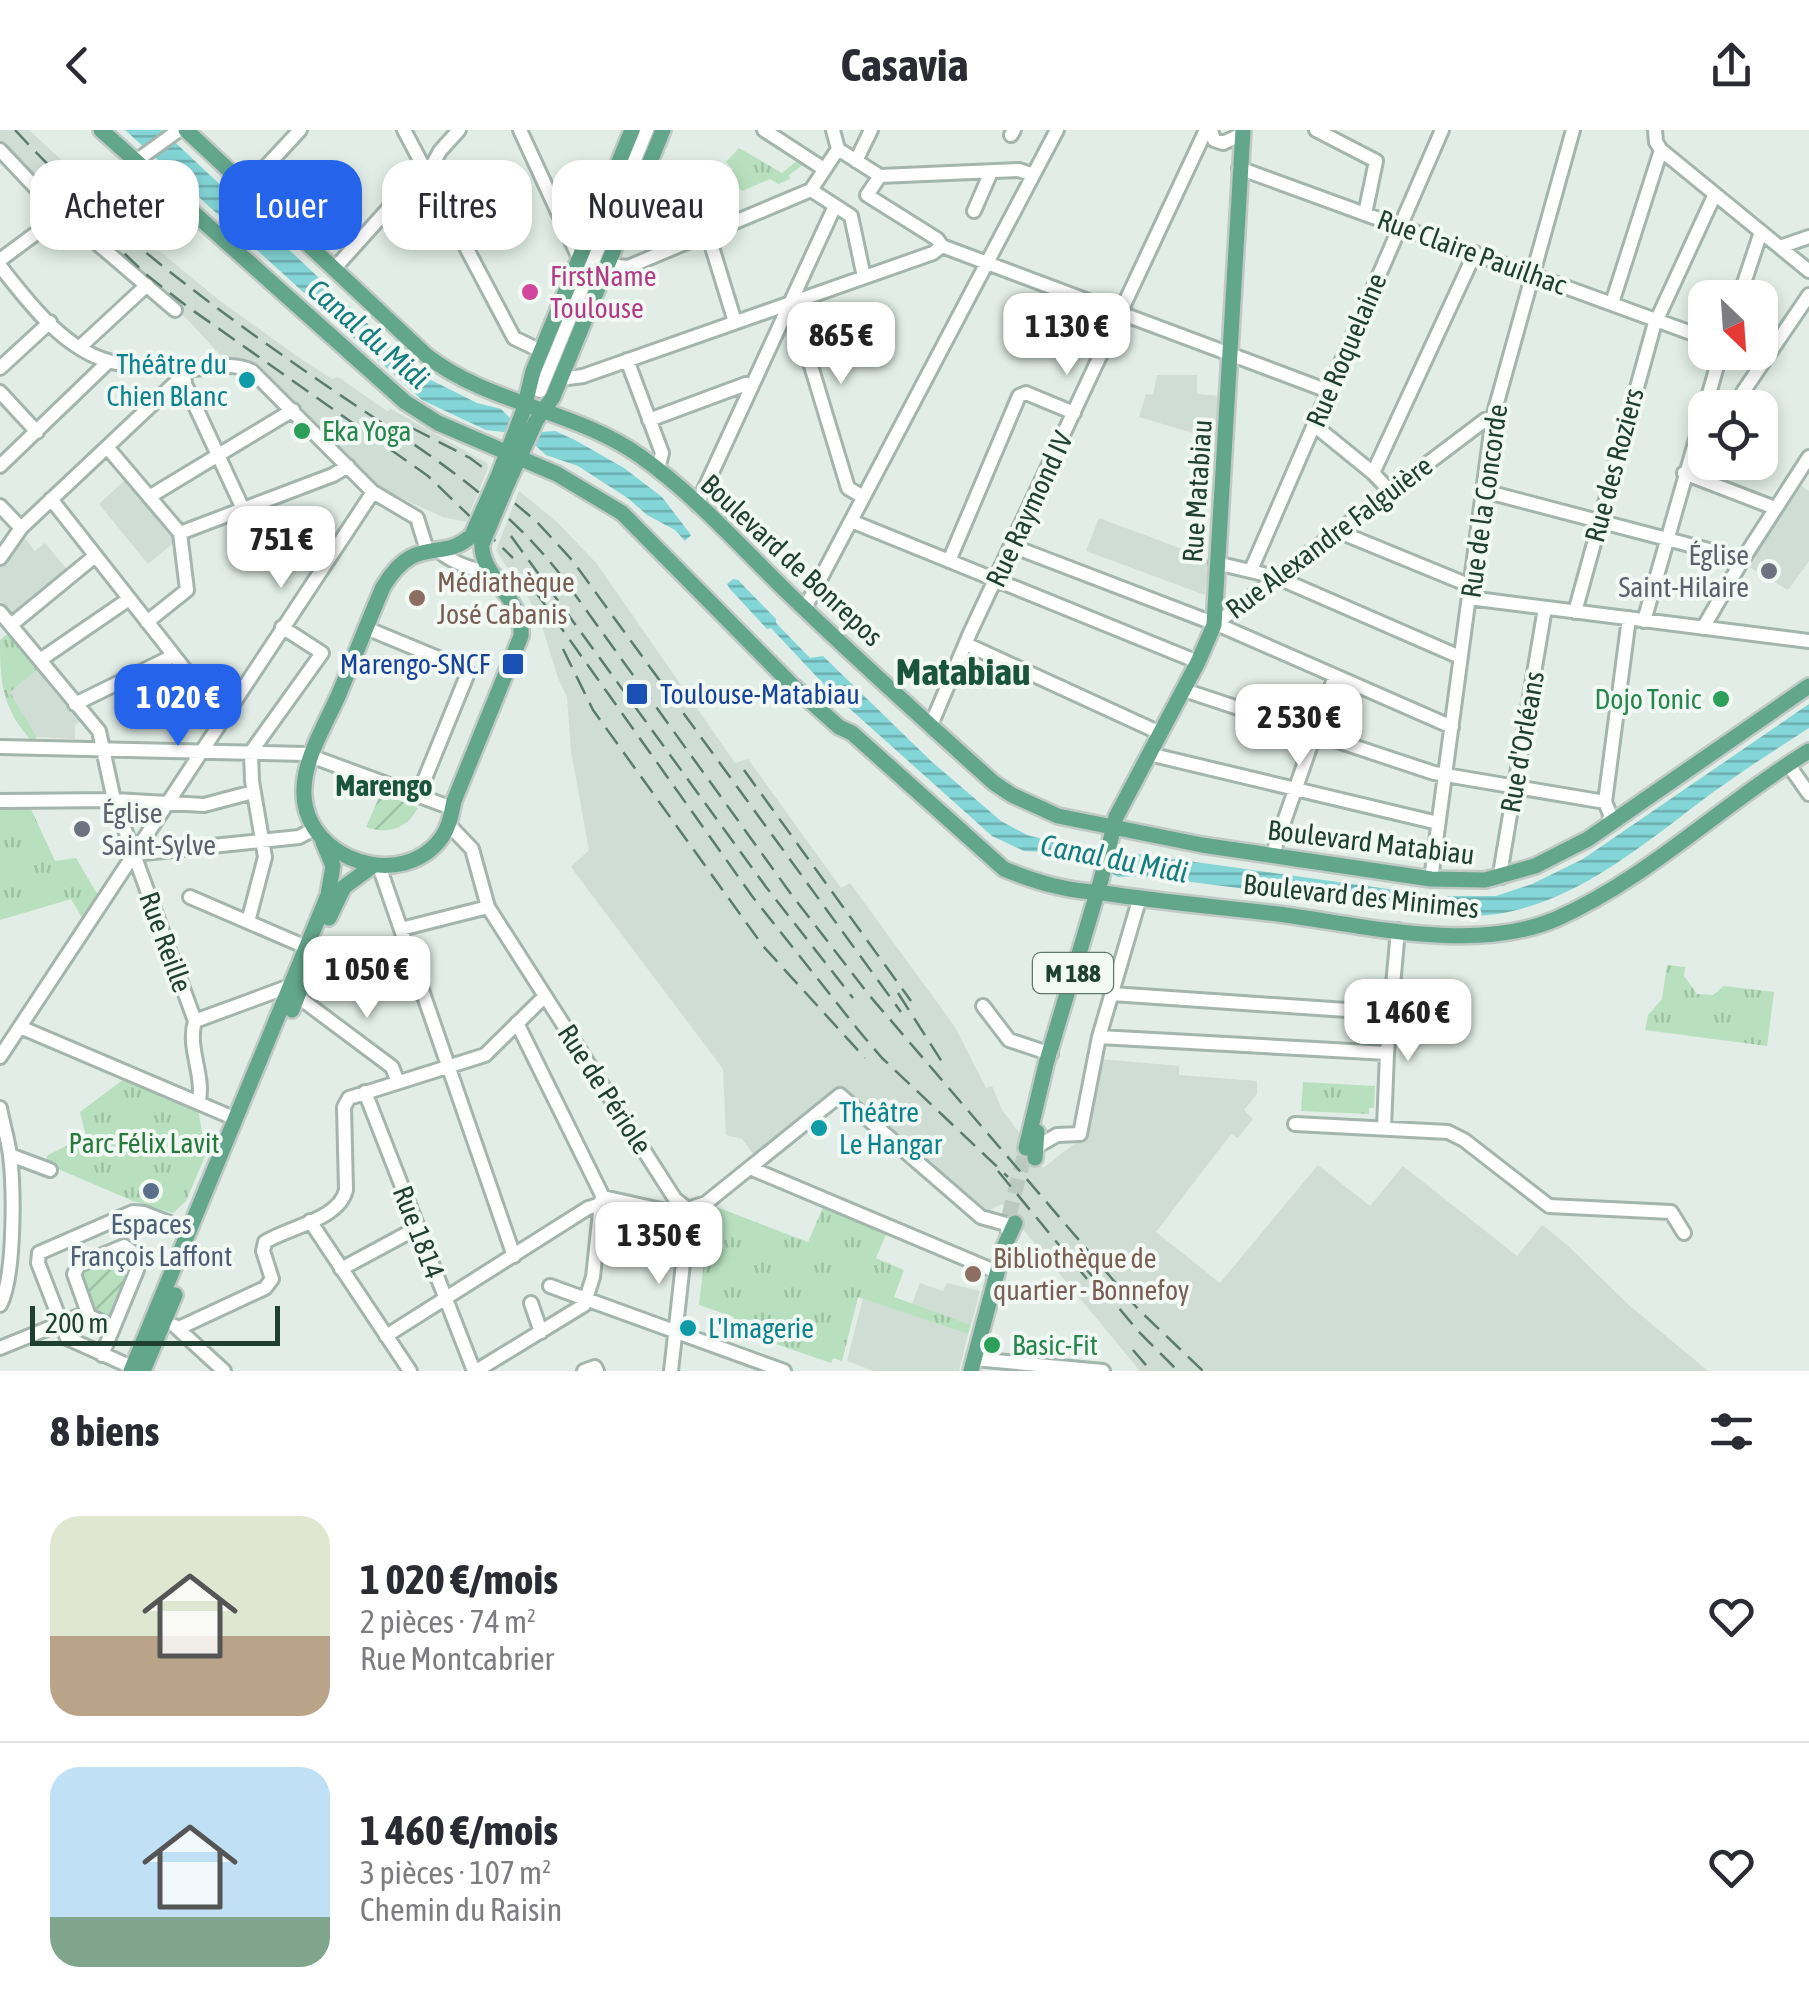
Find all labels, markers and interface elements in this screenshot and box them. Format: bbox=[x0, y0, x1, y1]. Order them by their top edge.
icon: back bbox=[50, 38, 105, 93]
icon: share bbox=[1704, 38, 1759, 93]
text: Casavia bbox=[841, 39, 968, 91]
chip: Acheter bbox=[30, 160, 199, 250]
chip: Louer bbox=[219, 160, 362, 250]
chip: Filtres bbox=[382, 160, 532, 250]
chip: Nouveau bbox=[552, 160, 739, 250]
street label: Rue Claire Pauilhac bbox=[1373, 203, 1572, 301]
place label: FirstName Toulouse bbox=[550, 260, 656, 324]
street label: Rue Roquelaine bbox=[1299, 268, 1393, 432]
water label: Canal du Midi bbox=[301, 272, 436, 395]
north arrow bbox=[1688, 280, 1778, 370]
map controls bbox=[1688, 280, 1778, 480]
marker: FirstName Toulouse bbox=[519, 281, 541, 303]
pin: 1 130 € bbox=[975, 293, 1159, 378]
pin: 865 € bbox=[771, 302, 911, 387]
text: 1 130 € bbox=[1025, 307, 1109, 344]
text: 865 € bbox=[809, 316, 873, 353]
place label: Théâtre du Chien Blanc bbox=[107, 348, 228, 412]
marker: Théâtre du Chien Blanc bbox=[236, 369, 258, 391]
street label: Rue des Roziers bbox=[1578, 385, 1650, 545]
button: locate bbox=[1688, 390, 1778, 480]
street label: Rue de la Concorde bbox=[1455, 402, 1513, 600]
place label: Eka Yoga bbox=[322, 415, 412, 447]
street label: Rue Matabiau bbox=[1176, 418, 1218, 564]
marker: Eka Yoga bbox=[291, 420, 313, 442]
street label: Rue Raymond IV bbox=[979, 426, 1079, 592]
street label: Rue Alexandre Falguière bbox=[1220, 449, 1438, 625]
street label: Boulevard de Bonrepos bbox=[695, 468, 889, 652]
pin: 751 € bbox=[211, 506, 351, 591]
text: 751 € bbox=[249, 520, 313, 557]
place label: Église Saint-Hilaire bbox=[1619, 539, 1749, 603]
marker: Église Saint-Hilaire bbox=[1758, 560, 1780, 582]
place label: Médiathèque José Cabanis bbox=[437, 566, 575, 630]
marker: Médiathèque José Cabanis bbox=[406, 587, 428, 609]
place label: Marengo-SNCF bbox=[340, 648, 490, 680]
district label: Matabiau bbox=[896, 650, 1030, 693]
marker: Marengo-SNCF bbox=[500, 651, 526, 677]
pin: 1 020 € bbox=[86, 664, 270, 749]
street label: Rue d'Orléans bbox=[1494, 669, 1550, 815]
text: 1 020 € bbox=[136, 678, 220, 715]
place label: Toulouse-Matabiau bbox=[660, 678, 860, 710]
marker: Toulouse-Matabiau bbox=[624, 681, 650, 707]
place label: Dojo Tonic bbox=[1595, 683, 1702, 715]
pin: 2 530 € bbox=[1207, 684, 1391, 769]
marker: Dojo Tonic bbox=[1710, 688, 1732, 710]
text: 2 530 € bbox=[1257, 698, 1341, 735]
district label: Marengo bbox=[335, 768, 433, 802]
place label: Église Saint-Sylve bbox=[102, 797, 216, 861]
street label: Boulevard Matabiau bbox=[1266, 813, 1476, 871]
marker: Église Saint-Sylve bbox=[71, 818, 93, 840]
water label: Canal du Midi bbox=[1038, 827, 1191, 889]
street label: Boulevard des Minimes bbox=[1242, 868, 1480, 924]
street label: Rue Reille bbox=[133, 887, 199, 997]
pin: 1 050 € bbox=[275, 936, 459, 1021]
text: 1 050 € bbox=[325, 950, 409, 987]
road number: M 188 bbox=[1033, 953, 1113, 993]
pin: 1 460 € bbox=[1316, 979, 1500, 1064]
text: 1 460 € bbox=[1366, 993, 1450, 1030]
street label: Rue de Périole bbox=[551, 1018, 659, 1160]
place label: Théâtre Le Hangar bbox=[839, 1096, 943, 1160]
marker: Théâtre Le Hangar bbox=[808, 1117, 830, 1139]
park label: Parc Félix Lavit bbox=[69, 1127, 219, 1159]
marker: Espaces François Laffont bbox=[140, 1180, 162, 1202]
street label: Rue 1814 bbox=[387, 1181, 451, 1283]
pin: 1 350 € bbox=[567, 1202, 751, 1287]
place label: Espaces François Laffont bbox=[70, 1208, 232, 1272]
text: 1 350 € bbox=[617, 1216, 701, 1253]
place label: Bibliothèque de quartier - Bonnefoy bbox=[993, 1242, 1189, 1306]
marker: Bibliothèque de quartier - Bonnefoy bbox=[962, 1263, 984, 1285]
scale bar bbox=[30, 1301, 280, 1346]
text: 200 m bbox=[45, 1307, 108, 1339]
place label: L'Imagerie bbox=[708, 1312, 814, 1344]
marker: L'Imagerie bbox=[677, 1317, 699, 1339]
place label: Basic-Fit bbox=[1012, 1329, 1098, 1361]
marker: Basic-Fit bbox=[981, 1334, 1003, 1356]
icon: filters bbox=[1704, 1404, 1759, 1459]
text: 8 biens bbox=[50, 1407, 159, 1455]
text: 1 020 €/mois bbox=[360, 1555, 558, 1603]
icon: home bbox=[130, 1556, 250, 1676]
icon: heart bbox=[1704, 1589, 1759, 1644]
text: 2 pièces · 74 m² bbox=[360, 1603, 536, 1640]
text: Rue Montcabrier bbox=[360, 1640, 554, 1677]
text: 1 460 €/mois bbox=[360, 1806, 558, 1854]
icon: home bbox=[130, 1807, 250, 1927]
icon: heart bbox=[1704, 1840, 1759, 1895]
text: 3 pièces · 107 m² bbox=[360, 1854, 551, 1891]
text: Chemin du Raisin bbox=[360, 1891, 562, 1928]

